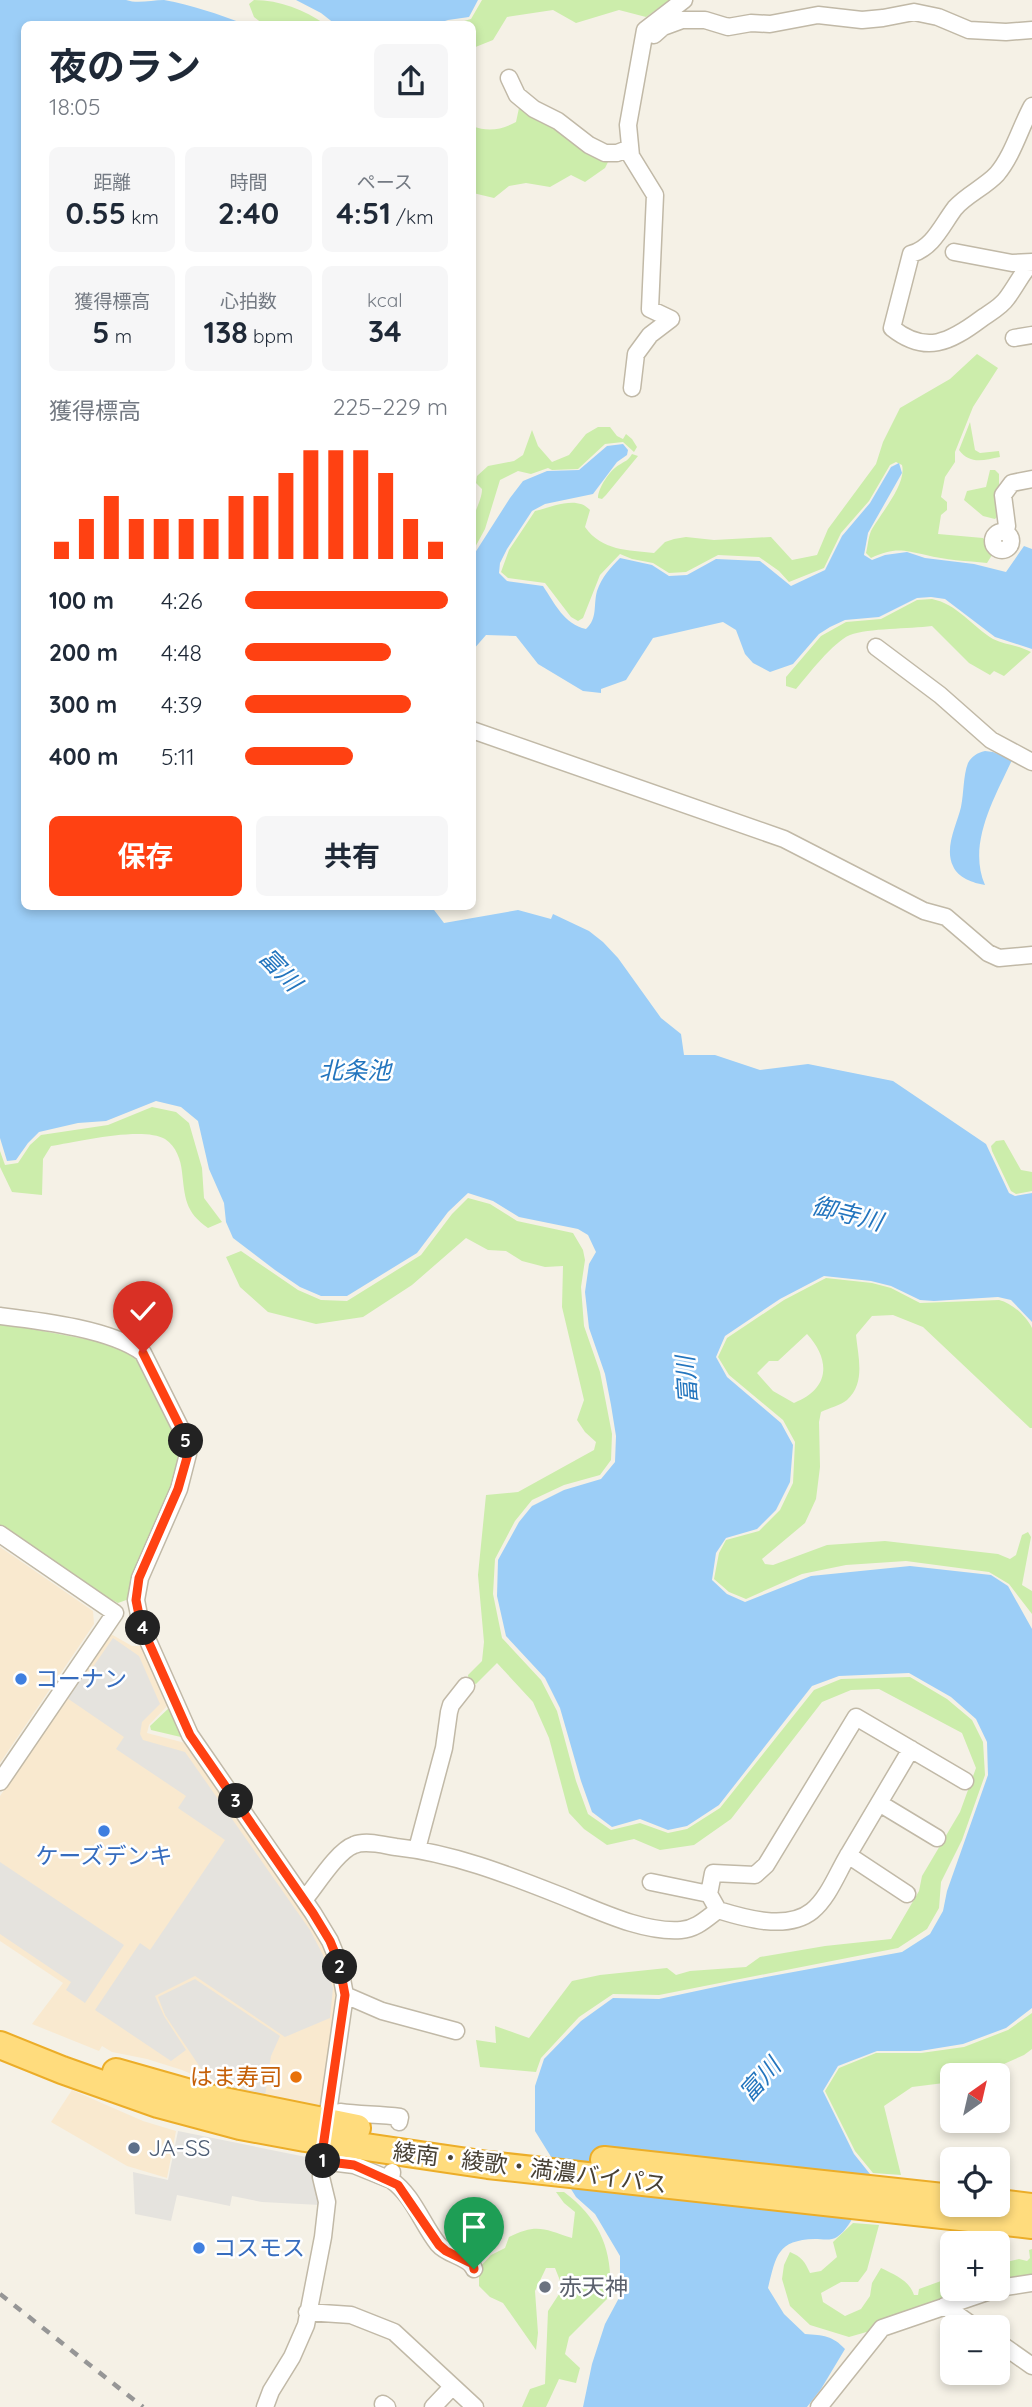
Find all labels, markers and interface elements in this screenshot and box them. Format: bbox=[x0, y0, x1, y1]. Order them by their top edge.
text: 夜のラン bbox=[49, 42, 201, 90]
button: share bbox=[374, 44, 448, 118]
text: 18:05 bbox=[49, 92, 100, 121]
text: 距離 bbox=[93, 170, 131, 194]
text: 時間 bbox=[229, 170, 268, 194]
text: ペース bbox=[357, 170, 413, 194]
text: 0.55 bbox=[66, 194, 126, 232]
text: 2:40 bbox=[218, 194, 279, 232]
text: 4:51 bbox=[336, 194, 391, 232]
text: km bbox=[126, 205, 159, 229]
text: /km bbox=[391, 205, 434, 229]
text: kcal bbox=[367, 288, 403, 312]
text: 獲得標高 bbox=[74, 289, 150, 313]
text: 心拍数 bbox=[220, 289, 277, 313]
text: 34 bbox=[368, 312, 402, 350]
text: 5 bbox=[92, 313, 110, 351]
text: 138 bbox=[204, 313, 248, 351]
text: m bbox=[110, 324, 132, 348]
text: bpm bbox=[248, 324, 293, 348]
text: 225–229 m bbox=[333, 392, 448, 421]
text: 獲得標高 bbox=[49, 396, 141, 425]
text: 100 m bbox=[49, 586, 114, 615]
text: 4:26 bbox=[161, 586, 203, 615]
text: 200 m bbox=[49, 638, 118, 667]
text: 4:48 bbox=[161, 638, 202, 667]
text: 300 m bbox=[49, 690, 117, 719]
text: 4:39 bbox=[161, 690, 202, 719]
text: 400 m bbox=[49, 742, 118, 771]
text: 5:11 bbox=[161, 742, 195, 771]
button: 保存 bbox=[49, 816, 242, 896]
button: 共有 bbox=[256, 816, 448, 896]
water label: 富川 bbox=[253, 942, 310, 999]
water label: 北条池 bbox=[319, 1055, 393, 1085]
water label: 御寺川 bbox=[809, 1190, 889, 1237]
pin bbox=[113, 1281, 173, 1353]
icon: check bbox=[124, 1292, 162, 1330]
water label: 富川 bbox=[669, 1352, 703, 1405]
pin: 5 bbox=[168, 1424, 204, 1458]
text: 5 bbox=[180, 1428, 191, 1452]
pin: 4 bbox=[125, 1610, 160, 1646]
text: 4 bbox=[137, 1615, 148, 1639]
place label: コーナン bbox=[35, 1664, 127, 1693]
marker: コーナン bbox=[13, 1671, 29, 1687]
pin: 3 bbox=[218, 1784, 254, 1818]
text: 3 bbox=[230, 1788, 241, 1812]
marker: ケーズデンキ bbox=[96, 1823, 112, 1839]
place label: ケーズデンキ bbox=[36, 1841, 172, 1870]
pin: 2 bbox=[322, 1950, 358, 1984]
text: 2 bbox=[334, 1954, 345, 1978]
water label: 富川 bbox=[732, 2049, 788, 2107]
place label: はま寿司 bbox=[190, 2062, 282, 2091]
north arrow bbox=[940, 2063, 1010, 2133]
map controls bbox=[940, 2063, 1010, 2385]
marker: はま寿司 bbox=[288, 2069, 304, 2085]
place label: JA-SS bbox=[148, 2133, 211, 2162]
street label: 綾南・綾歌・満濃バイパス bbox=[392, 2136, 669, 2199]
marker: JA-SS bbox=[126, 2140, 142, 2156]
pin: 1 bbox=[306, 2144, 340, 2178]
button: locate bbox=[940, 2147, 1010, 2217]
text: 1 bbox=[319, 2148, 326, 2172]
pin bbox=[444, 2197, 504, 2269]
icon: arrive bbox=[455, 2208, 493, 2246]
button: + bbox=[940, 2231, 1010, 2301]
place label: コスモス bbox=[213, 2233, 305, 2262]
marker: コスモス bbox=[191, 2240, 207, 2256]
place label: 赤天神 bbox=[559, 2272, 628, 2301]
marker: 赤天神 bbox=[537, 2279, 553, 2295]
button: − bbox=[940, 2315, 1010, 2385]

